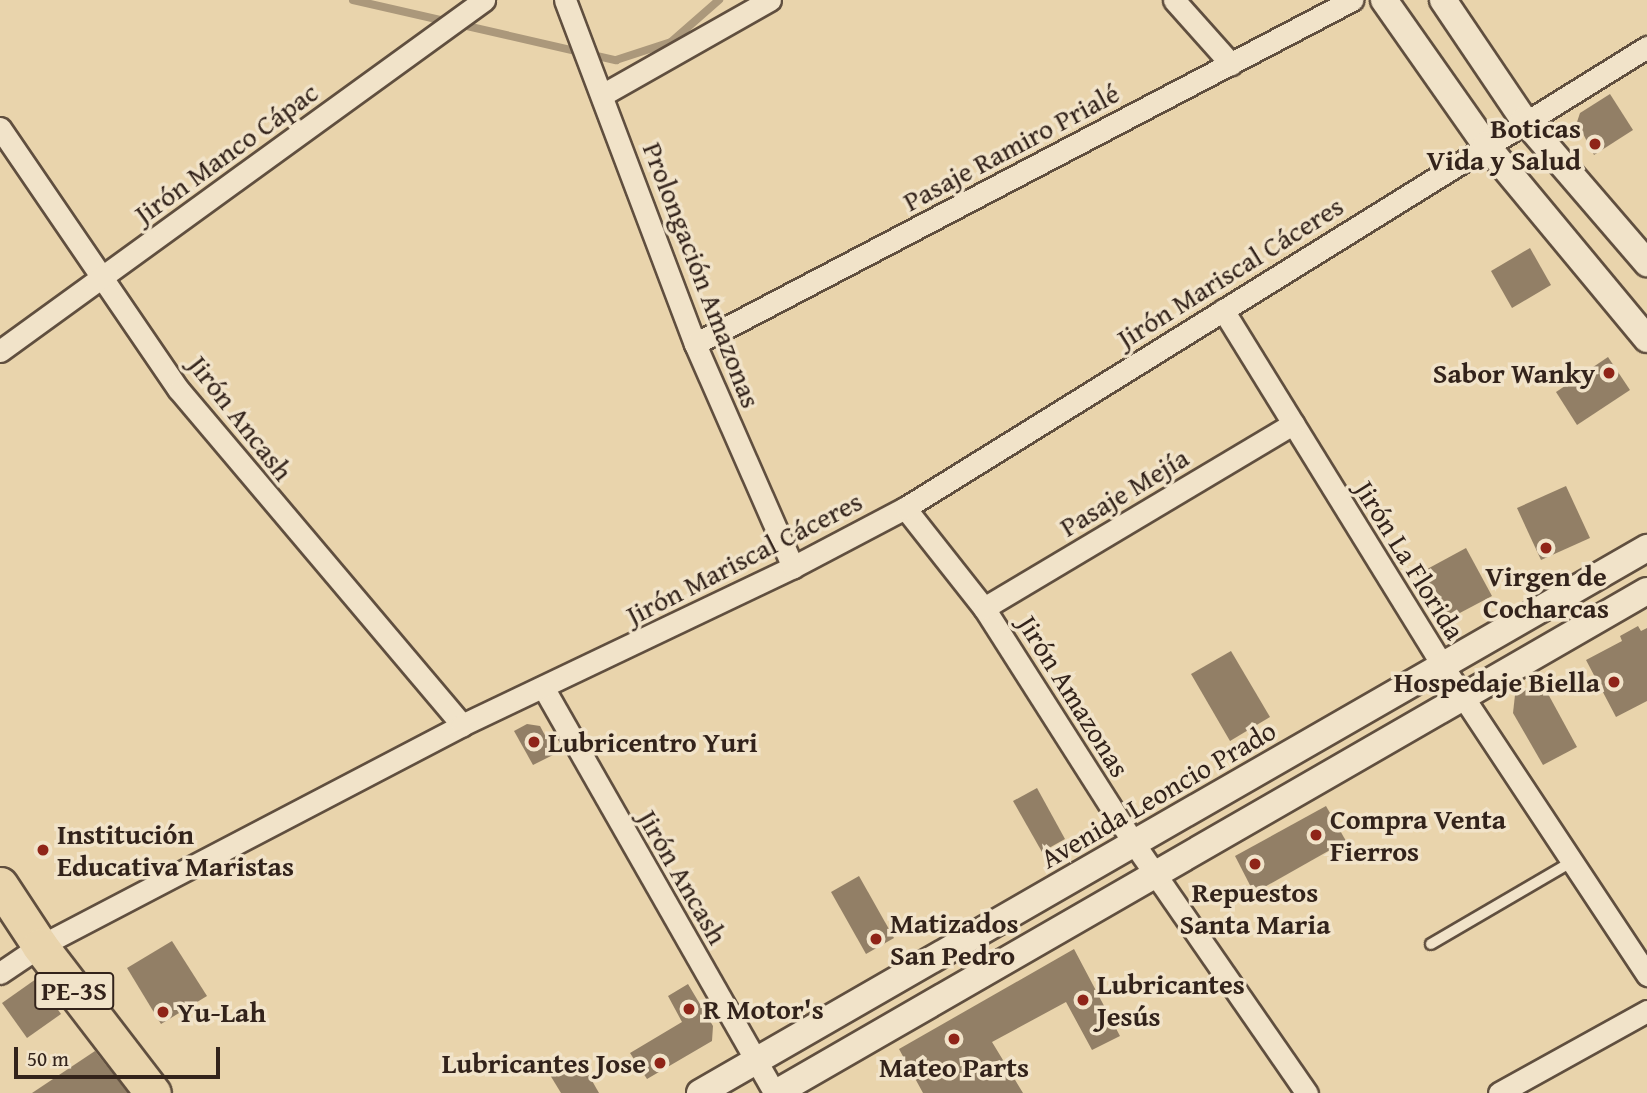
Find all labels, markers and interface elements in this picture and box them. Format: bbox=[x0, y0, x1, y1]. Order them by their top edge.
street label: Jirón Manco Cápac bbox=[128, 75, 324, 231]
street label: Pasaje Ramiro Prialé bbox=[897, 76, 1125, 218]
place label: Boticas Vida y Salud bbox=[1427, 111, 1581, 177]
marker: Boticas Vida y Salud bbox=[1587, 136, 1603, 152]
street label: Prolongación Amazonas bbox=[636, 138, 768, 412]
street label: Jirón Mariscal Cáceres bbox=[1111, 189, 1349, 355]
street label: Jirón Ancash bbox=[182, 349, 300, 487]
place label: Sabor Wanky bbox=[1433, 356, 1595, 390]
marker: Sabor Wanky bbox=[1601, 365, 1617, 381]
street label: Pasaje Mejía bbox=[1054, 440, 1194, 544]
street label: Jirón La Florida bbox=[1348, 474, 1472, 646]
street label: Jirón Mariscal Cáceres bbox=[620, 484, 868, 632]
marker: Virgen de Cocharcas bbox=[1538, 540, 1554, 556]
place label: Virgen de Cocharcas bbox=[1483, 559, 1609, 625]
street label: Jirón Amazonas bbox=[1011, 609, 1137, 783]
place label: Hospedaje Biella bbox=[1394, 665, 1600, 699]
marker: Hospedaje Biella bbox=[1606, 674, 1622, 690]
street label: Avenida Leoncio Prado bbox=[1034, 713, 1282, 875]
place label: Lubricentro Yuri bbox=[548, 725, 758, 759]
marker: Lubricentro Yuri bbox=[526, 734, 542, 750]
place label: Compra Venta Fierros bbox=[1330, 802, 1506, 868]
street label: Jirón Ancash bbox=[631, 804, 735, 950]
place label: Institución Educativa Maristas bbox=[57, 817, 294, 883]
marker: Compra Venta Fierros bbox=[1308, 827, 1324, 843]
marker: Institución Educativa Maristas bbox=[35, 842, 51, 858]
marker: Repuestos Santa Maria bbox=[1247, 856, 1263, 872]
place label: Repuestos Santa Maria bbox=[1179, 875, 1331, 941]
place label: Matizados San Pedro bbox=[890, 906, 1018, 972]
marker: Matizados San Pedro bbox=[868, 931, 884, 947]
place label: Lubricantes Jesús bbox=[1097, 967, 1245, 1033]
road number: PE-3S bbox=[34, 968, 114, 1014]
place label: R Motor's bbox=[703, 992, 824, 1026]
marker: Lubricantes Jesús bbox=[1075, 992, 1091, 1008]
place label: Yu-Lah bbox=[177, 995, 266, 1029]
marker: R Motor's bbox=[681, 1001, 697, 1017]
marker: Yu-Lah bbox=[155, 1004, 171, 1020]
marker: Mateo Parts bbox=[946, 1031, 962, 1047]
scale bar bbox=[18, 1034, 224, 1078]
text: 50 m bbox=[27, 1043, 69, 1074]
place label: Lubricantes Jose bbox=[442, 1046, 646, 1080]
place label: Mateo Parts bbox=[879, 1050, 1029, 1084]
marker: Lubricantes Jose bbox=[652, 1055, 668, 1071]

